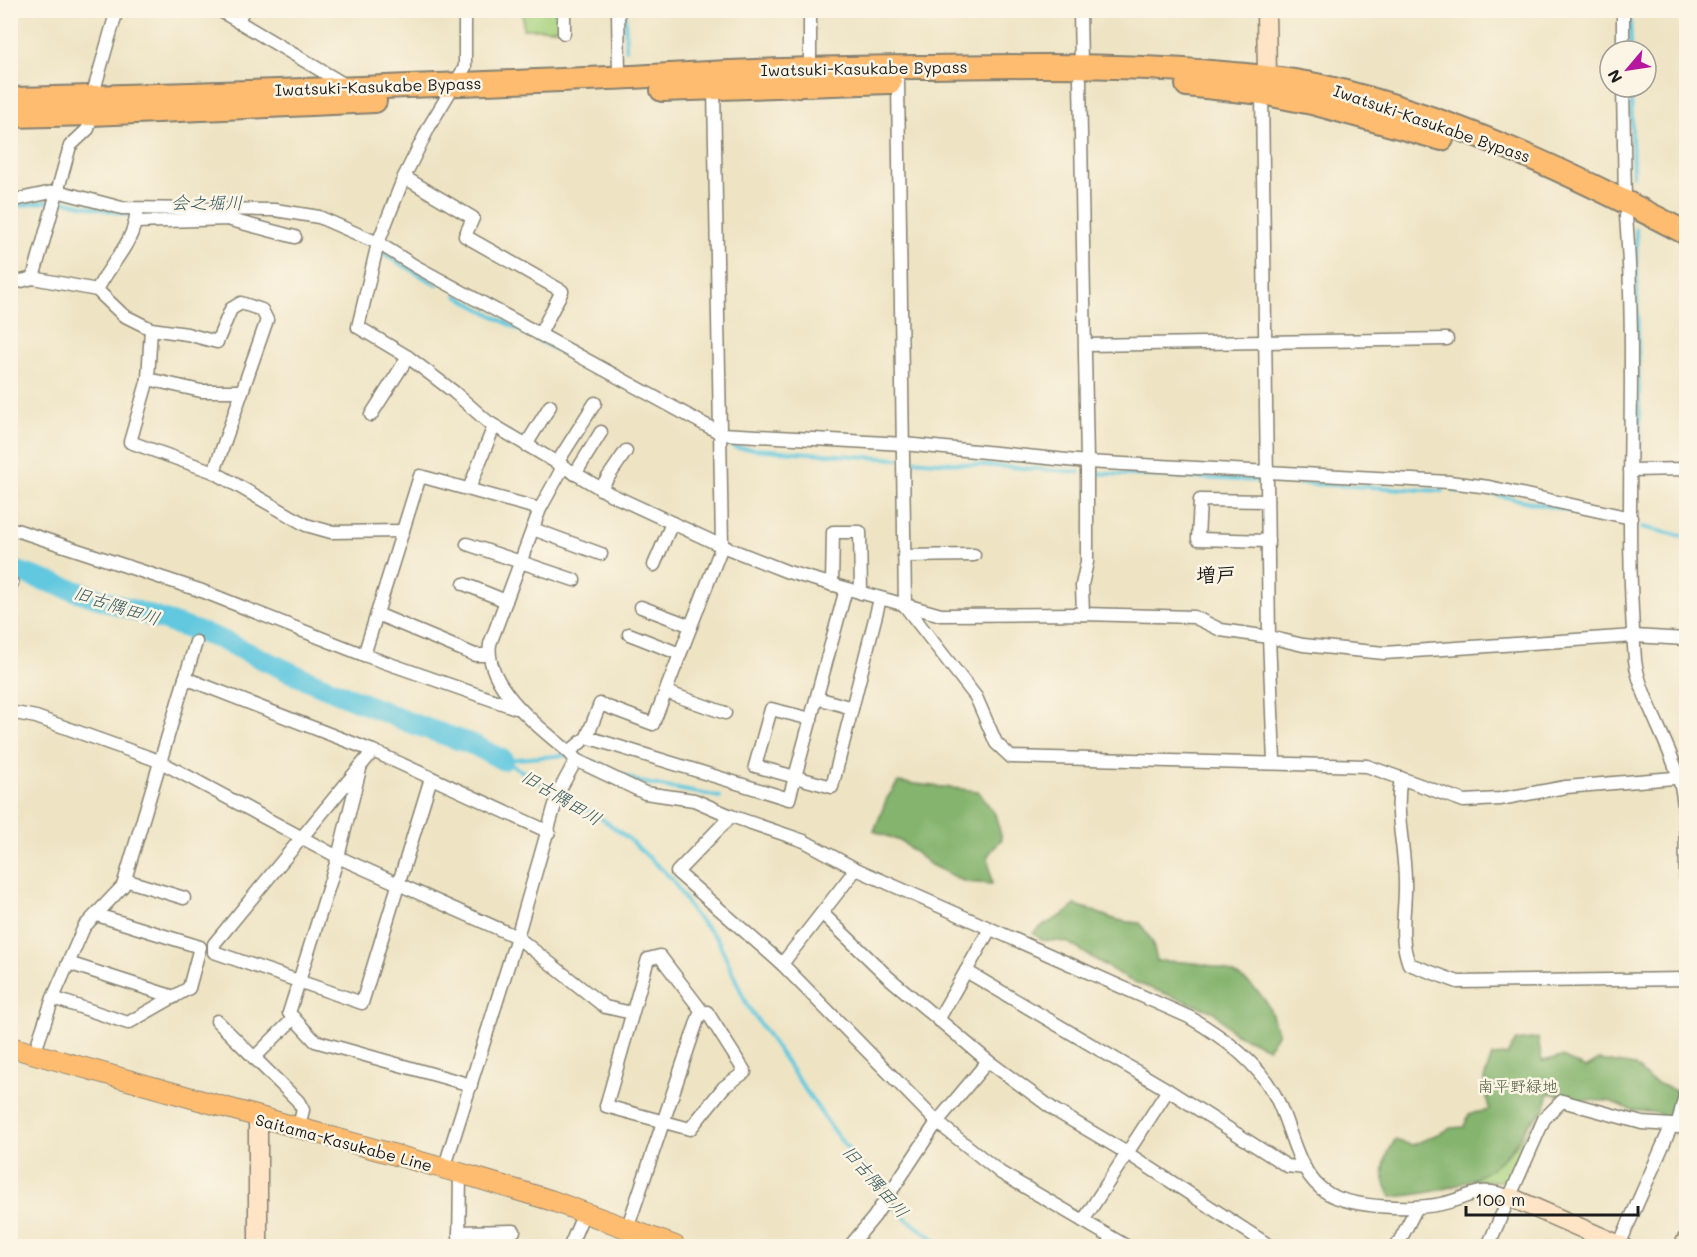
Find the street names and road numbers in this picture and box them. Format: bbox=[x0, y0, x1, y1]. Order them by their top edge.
street label: Iwatsuki-Kasukabe Bypass bbox=[760, 56, 968, 80]
street label: Iwatsuki-Kasukabe Bypass bbox=[274, 72, 482, 100]
street label: Iwatsuki-Kasukabe Bypass bbox=[1331, 79, 1533, 167]
street label: Saitama-Kasukabe Line bbox=[253, 1108, 435, 1176]

